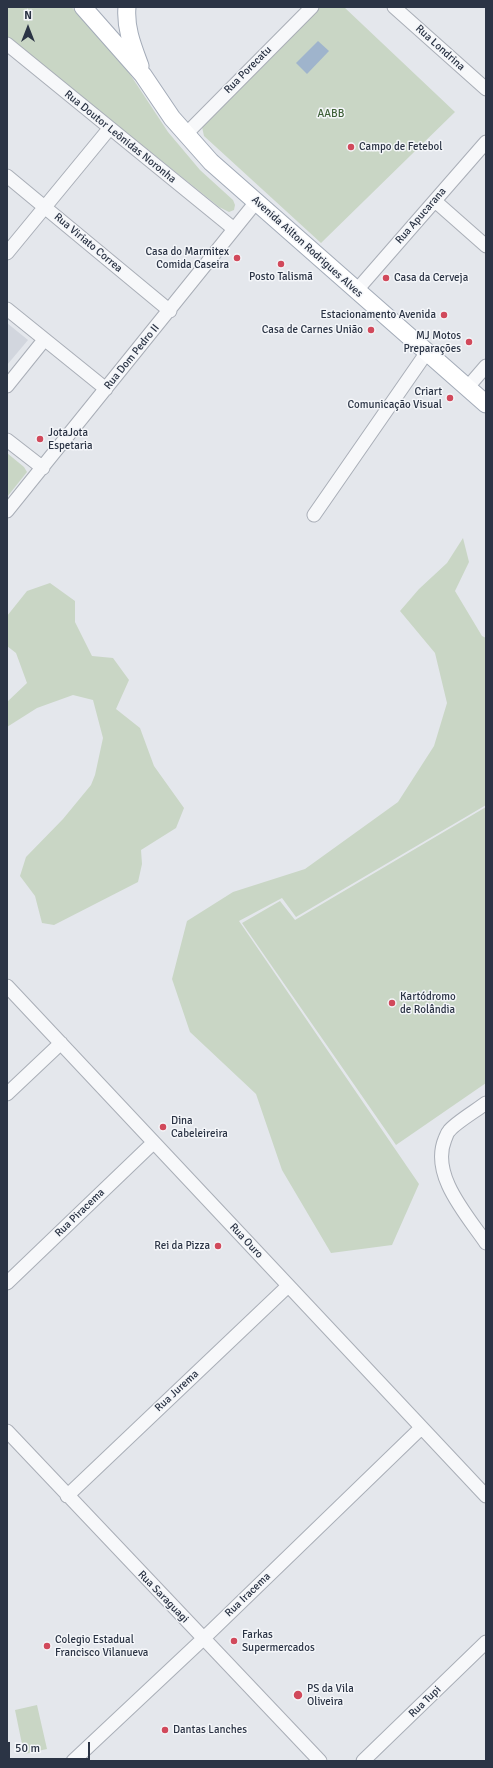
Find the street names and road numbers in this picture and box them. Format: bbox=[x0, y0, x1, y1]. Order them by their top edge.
street label: Rua Londrina bbox=[412, 22, 468, 74]
street label: Rua Porecatu bbox=[221, 43, 275, 97]
street label: Rua Doutor Leônidas Noronha bbox=[62, 88, 178, 186]
street label: Rua Apucarana bbox=[393, 185, 449, 247]
street label: Avenida Ailton Rodrigues Alves bbox=[249, 194, 365, 300]
street label: Rua Viriato Correa bbox=[51, 210, 125, 276]
street label: Rua Dom Pedro II bbox=[102, 322, 162, 392]
street label: Rua Piracema bbox=[52, 1186, 108, 1240]
street label: Rua Ouro bbox=[226, 1221, 266, 1261]
street label: Rua Jurema bbox=[152, 1367, 202, 1415]
street label: Rua Saraguagi bbox=[135, 1568, 191, 1626]
street label: Rua Iracema bbox=[223, 1570, 273, 1620]
street label: Rua Tupi bbox=[406, 1683, 444, 1721]

